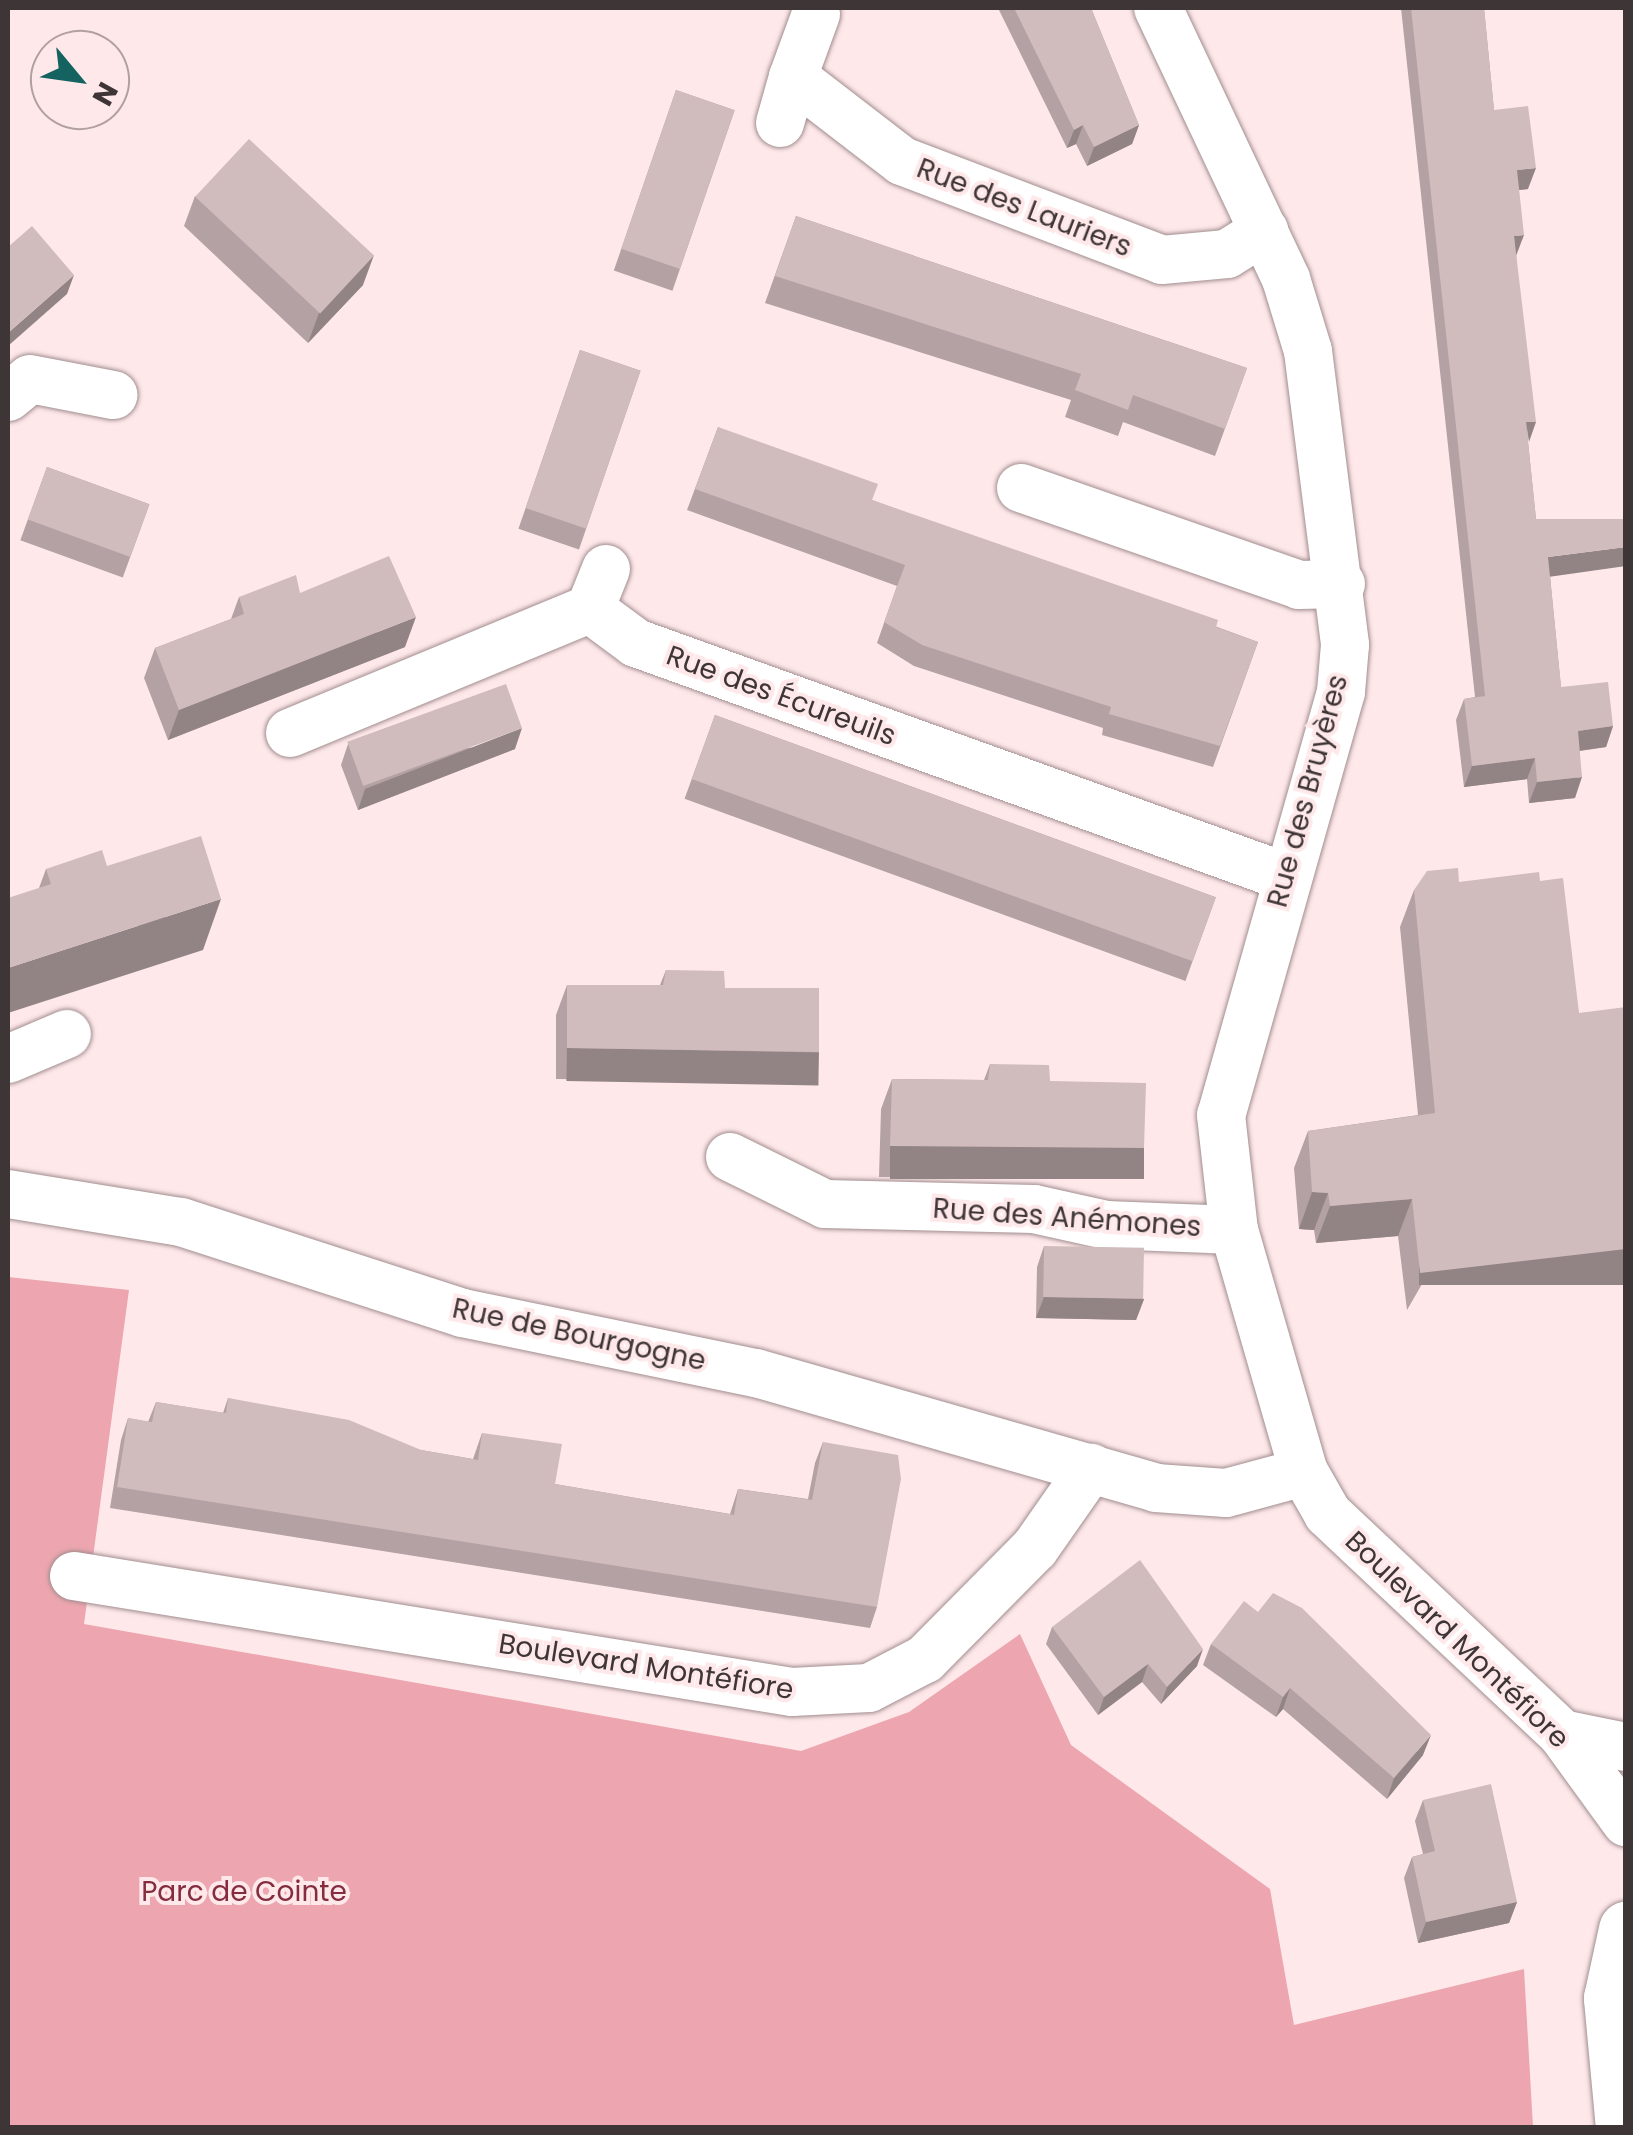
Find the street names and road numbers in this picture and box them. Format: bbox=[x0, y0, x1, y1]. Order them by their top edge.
street label: Rue des Lauriers bbox=[912, 152, 1136, 264]
street label: Rue des Écureuils bbox=[662, 639, 900, 753]
street label: Rue des Bruyères bbox=[1261, 671, 1355, 911]
street label: Rue des Anémones bbox=[932, 1192, 1202, 1244]
street label: Rue de Bourgogne bbox=[449, 1292, 709, 1378]
street label: Boulevard Montéfiore bbox=[1338, 1524, 1576, 1756]
street label: Boulevard Montéfiore bbox=[496, 1627, 796, 1707]

